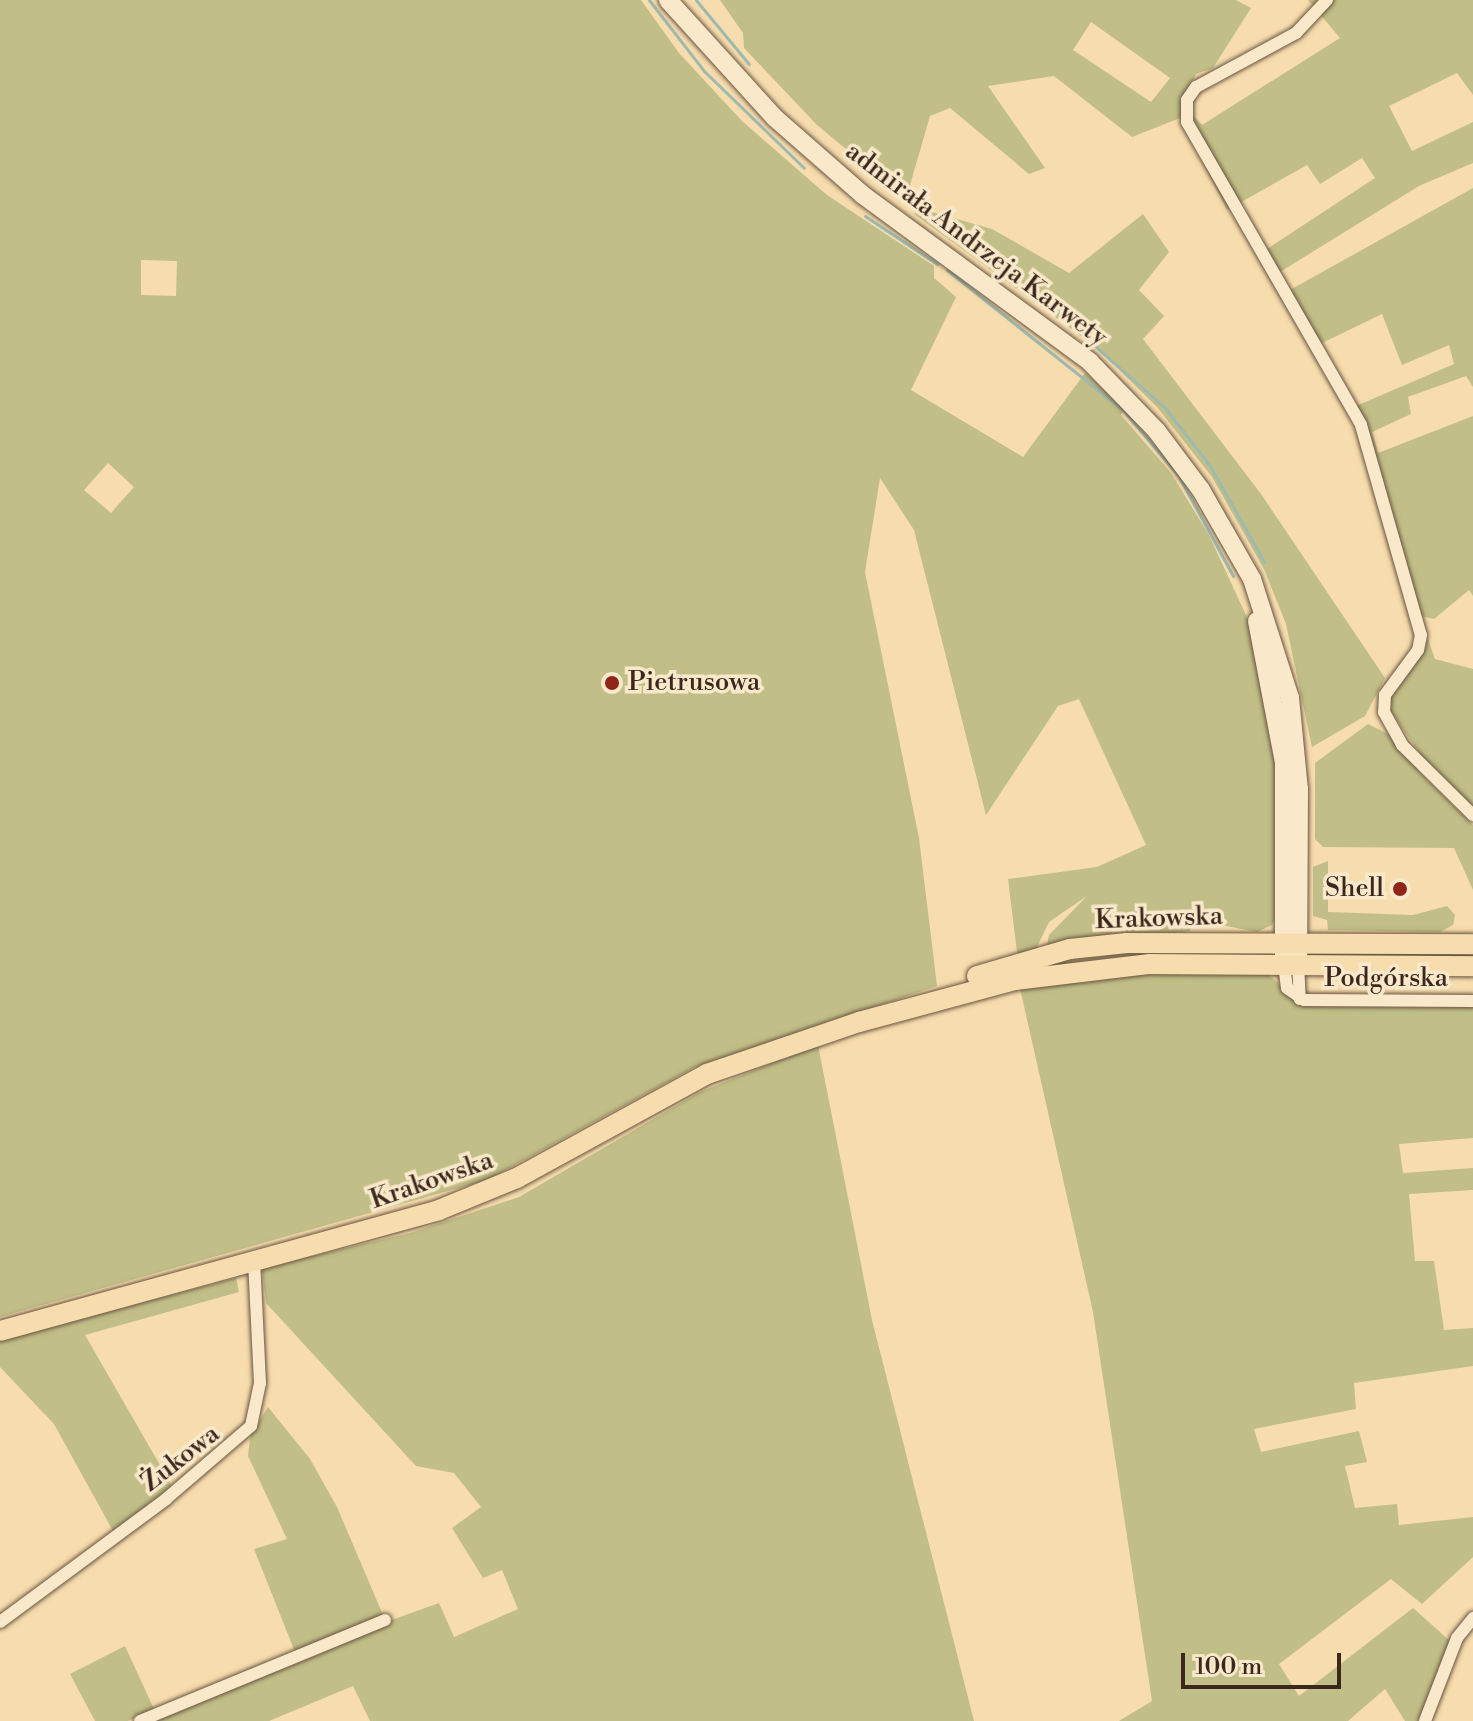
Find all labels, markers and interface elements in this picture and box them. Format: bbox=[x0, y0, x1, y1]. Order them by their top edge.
street label: admirała Andrzeja Karwety bbox=[839, 136, 1113, 354]
place label: Pietrusowa bbox=[628, 667, 760, 699]
marker: Pietrusowa bbox=[603, 674, 621, 692]
place label: Shell bbox=[1325, 873, 1384, 905]
marker: Shell bbox=[1391, 880, 1409, 898]
street label: Krakowska bbox=[1095, 901, 1223, 937]
street label: Podgórska bbox=[1324, 963, 1448, 995]
street label: Krakowska bbox=[366, 1145, 498, 1217]
street label: Żukowa bbox=[136, 1419, 226, 1499]
scale bar bbox=[1185, 1637, 1345, 1687]
text: 100 m bbox=[1195, 1652, 1262, 1682]

